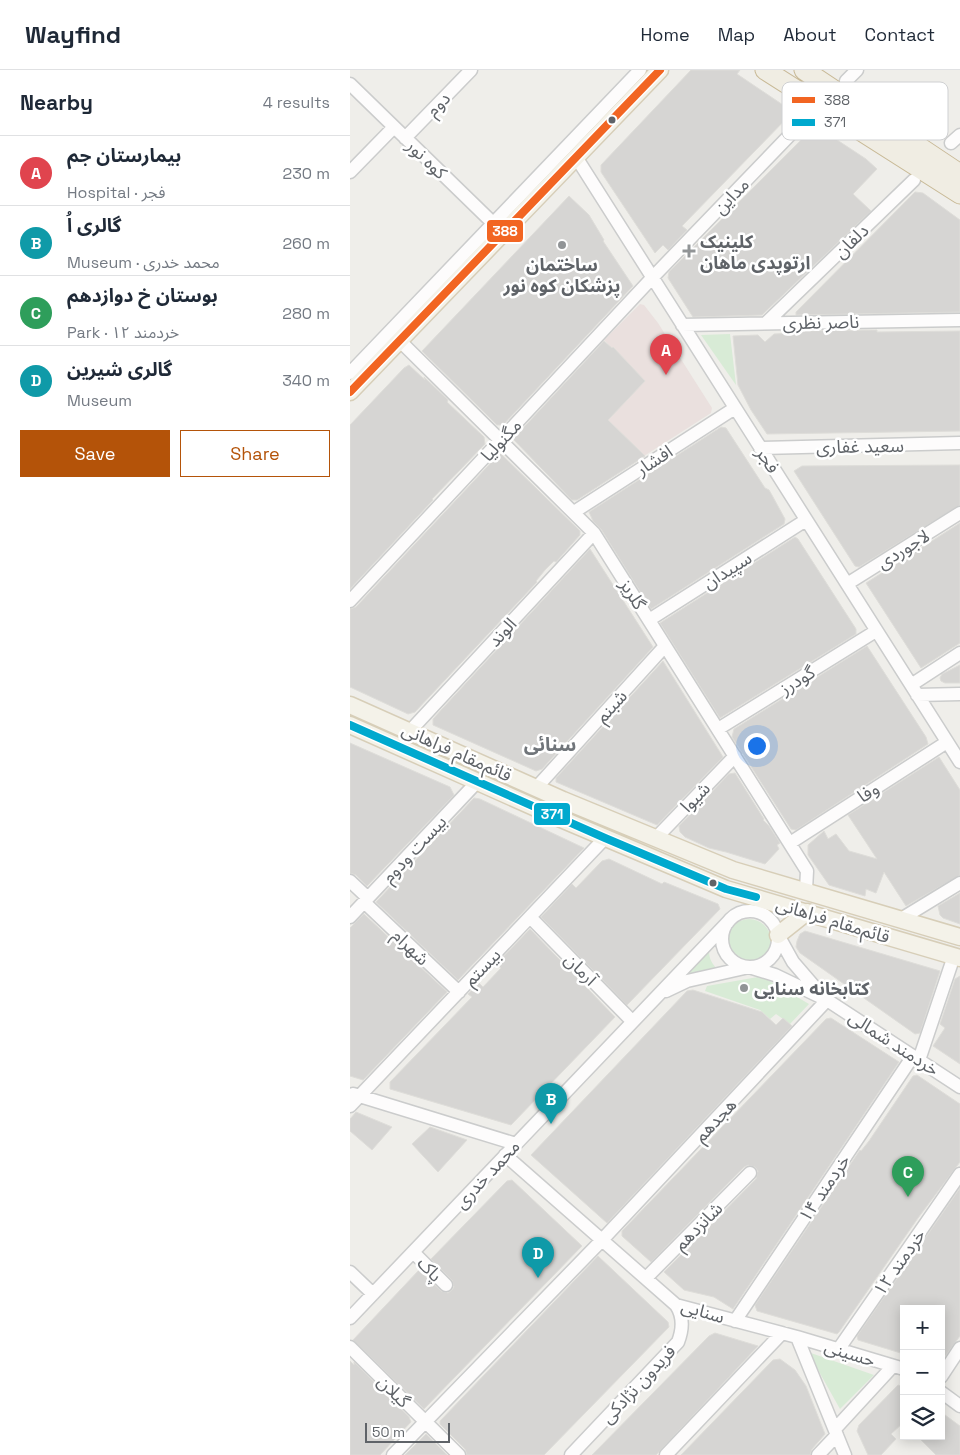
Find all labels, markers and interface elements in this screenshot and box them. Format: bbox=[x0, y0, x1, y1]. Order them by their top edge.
text: Wayfind bbox=[25, 19, 121, 50]
text: Home bbox=[641, 23, 690, 46]
text: Map bbox=[718, 23, 755, 46]
text: About bbox=[783, 23, 837, 46]
text: Contact bbox=[865, 23, 935, 46]
legend bbox=[782, 82, 948, 140]
street label: دوم bbox=[421, 87, 457, 123]
text: Nearby bbox=[20, 89, 93, 116]
text: 388 bbox=[824, 91, 850, 109]
text: 4 results bbox=[263, 92, 330, 113]
text: 371 bbox=[824, 113, 846, 131]
unlabelled marker bbox=[607, 115, 617, 125]
street label: کوه نور bbox=[401, 133, 453, 184]
text: بیمارستان جم bbox=[67, 143, 181, 168]
text: A bbox=[31, 163, 41, 184]
text: 230 m bbox=[283, 163, 330, 184]
street label: مداین bbox=[708, 173, 754, 219]
text: Hospital · فجر bbox=[67, 182, 165, 203]
text: گالری اُ bbox=[67, 213, 121, 238]
line badge: 388 bbox=[486, 219, 524, 243]
street label: دلفان bbox=[829, 219, 873, 263]
text: 388 bbox=[492, 222, 518, 240]
place label: کلینیک ارتوپدی ماهان bbox=[700, 230, 811, 274]
text: B bbox=[31, 233, 41, 254]
text: 260 m bbox=[282, 233, 330, 254]
marker: ساختمان پزشکان کوه نور bbox=[556, 239, 568, 251]
marker: کلینیک ارتوپدی ماهان bbox=[682, 244, 696, 258]
text: Museum · محمد خدری bbox=[67, 252, 220, 273]
place label: ساختمان پزشکان کوه نور bbox=[502, 253, 621, 297]
text: بوستان خ دوازدهم bbox=[67, 283, 218, 308]
text: C bbox=[31, 303, 41, 324]
text: 280 m bbox=[282, 303, 330, 324]
street label: ناصر نظری bbox=[783, 310, 859, 334]
text: Park · خردمند ۱۲ bbox=[67, 322, 179, 343]
pin: A bbox=[650, 334, 682, 375]
text: گالری شیرین bbox=[67, 357, 172, 382]
text: D bbox=[31, 370, 41, 391]
text: 340 m bbox=[282, 370, 330, 391]
text: Museum bbox=[67, 390, 132, 411]
street label: مگنولیا bbox=[476, 414, 526, 466]
button: Save bbox=[20, 430, 170, 477]
button: Share bbox=[180, 430, 330, 477]
street label: سعید غفاری bbox=[816, 434, 904, 458]
street label: افشار bbox=[630, 440, 677, 481]
street label: فجر bbox=[751, 442, 785, 477]
street label: لاجوردی bbox=[872, 524, 934, 574]
street label: سپیدان bbox=[698, 546, 756, 594]
street label: گلریز bbox=[614, 574, 652, 614]
street label: الوند bbox=[483, 612, 521, 652]
street label: گودرز bbox=[774, 660, 820, 700]
street label: شبنم bbox=[590, 685, 633, 729]
street label: قائم‌مقام فراهانی bbox=[397, 718, 516, 789]
district label: سنائی bbox=[524, 732, 576, 757]
your location bbox=[744, 733, 770, 759]
street label: شیوا bbox=[675, 777, 715, 817]
street label: وفا bbox=[853, 777, 883, 807]
line badge: 371 bbox=[533, 802, 571, 826]
text: 371 bbox=[541, 805, 563, 823]
street label: بیست ودوم bbox=[377, 810, 453, 890]
unlabelled marker bbox=[708, 878, 718, 888]
street label: قائم‌مقام فراهانی bbox=[772, 892, 893, 951]
street label: شهرام bbox=[385, 924, 434, 972]
street label: بیستم bbox=[459, 943, 507, 992]
street label: آرمان bbox=[560, 948, 603, 991]
place label: كتابخانه سنایی bbox=[754, 977, 870, 1000]
marker: كتابخانه سنایی bbox=[738, 982, 750, 994]
street label: خردمند شمالی bbox=[844, 1005, 944, 1081]
pin: B bbox=[535, 1083, 567, 1124]
street label: هجدهم bbox=[689, 1093, 743, 1148]
street label: محمد خدری bbox=[449, 1135, 525, 1213]
street label: خردمند ۱۴ bbox=[793, 1150, 855, 1226]
pin: C bbox=[892, 1156, 924, 1197]
street label: شانزدهم bbox=[669, 1197, 729, 1257]
street label: خردمند ۱۲ bbox=[868, 1224, 930, 1300]
pin: D bbox=[522, 1237, 554, 1278]
street label: پاک bbox=[412, 1252, 447, 1287]
street label: سنایی bbox=[679, 1294, 727, 1328]
map controls bbox=[900, 1305, 945, 1440]
button: + bbox=[900, 1305, 945, 1350]
street label: حسینی bbox=[822, 1334, 878, 1372]
street label: فریدون نژادکی bbox=[596, 1340, 680, 1428]
button: − bbox=[900, 1350, 945, 1395]
street label: گیلان bbox=[373, 1370, 416, 1413]
button: layers bbox=[900, 1395, 945, 1440]
scale bar bbox=[365, 1420, 450, 1443]
text: 50 m bbox=[372, 1423, 405, 1441]

